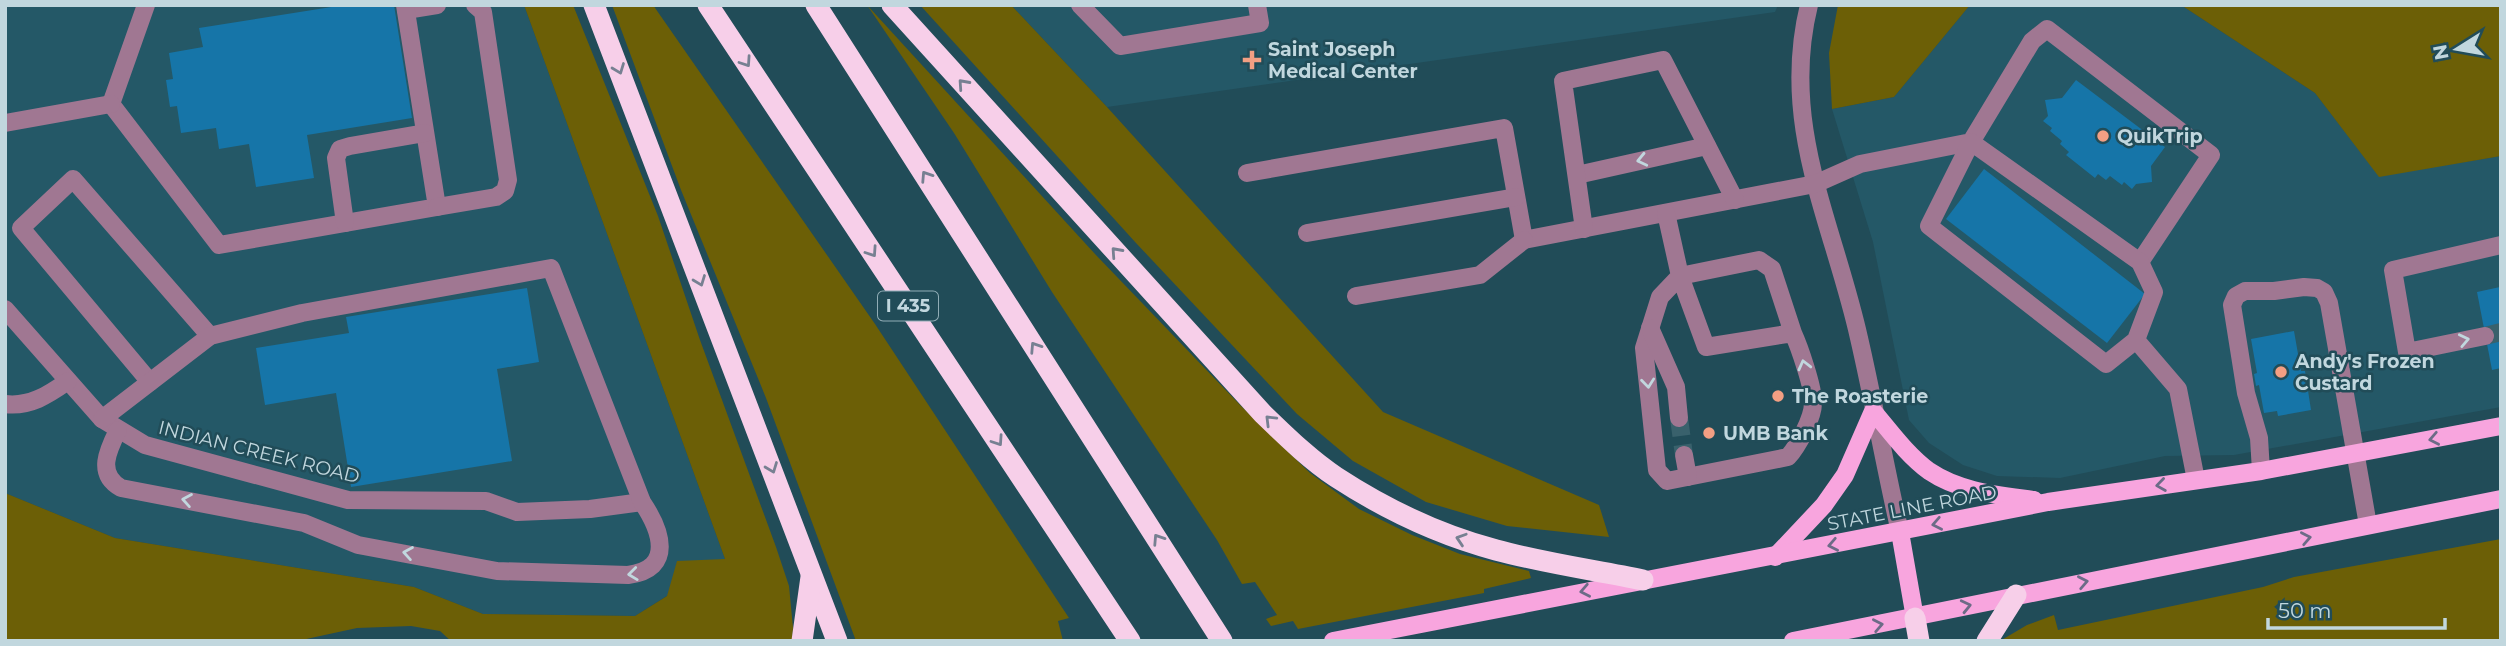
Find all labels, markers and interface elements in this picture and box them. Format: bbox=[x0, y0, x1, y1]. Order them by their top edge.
north arrow bbox=[2422, 14, 2492, 84]
place label: Saint Joseph Medical Center bbox=[1268, 38, 1418, 83]
text: N bbox=[2428, 42, 2454, 62]
marker: Saint Joseph Medical Center bbox=[1242, 50, 1262, 70]
one-way arrow bbox=[738, 54, 750, 67]
one-way arrow bbox=[610, 62, 624, 74]
one-way arrow bbox=[959, 79, 972, 92]
place label: QuikTrip bbox=[2117, 125, 2203, 148]
marker: QuikTrip bbox=[2095, 128, 2111, 144]
one-way arrow bbox=[1636, 152, 1648, 167]
one-way arrow bbox=[921, 171, 934, 184]
one-way arrow bbox=[864, 244, 877, 257]
one-way arrow bbox=[1112, 247, 1125, 260]
one-way arrow bbox=[692, 275, 706, 287]
road number: I 435 bbox=[878, 292, 938, 320]
one-way arrow bbox=[2458, 333, 2470, 348]
one-way arrow bbox=[1031, 342, 1044, 355]
place label: Andy's Frozen Custard bbox=[2294, 350, 2435, 395]
one-way arrow bbox=[1798, 359, 1812, 371]
marker: Andy's Frozen Custard bbox=[2273, 364, 2289, 380]
one-way arrow bbox=[1640, 377, 1655, 389]
place label: The Roasterie bbox=[1792, 385, 1928, 408]
marker: The Roasterie bbox=[1770, 388, 1786, 404]
one-way arrow bbox=[1265, 415, 1278, 428]
street label: INDIAN CREEK ROAD bbox=[156, 416, 362, 488]
place label: UMB Bank bbox=[1723, 422, 1828, 445]
marker: UMB Bank bbox=[1701, 425, 1717, 441]
one-way arrow bbox=[2428, 431, 2440, 446]
one-way arrow bbox=[990, 433, 1002, 446]
one-way arrow bbox=[764, 461, 778, 473]
one-way arrow bbox=[2155, 478, 2167, 493]
street label: STATE LINE ROAD bbox=[1825, 480, 1999, 536]
one-way arrow bbox=[181, 493, 193, 508]
one-way arrow bbox=[1931, 516, 1943, 531]
one-way arrow bbox=[2300, 531, 2312, 546]
one-way arrow bbox=[1455, 533, 1468, 547]
one-way arrow bbox=[1153, 534, 1166, 547]
one-way arrow bbox=[1827, 537, 1839, 552]
one-way arrow bbox=[402, 546, 413, 561]
one-way arrow bbox=[627, 566, 639, 581]
one-way arrow bbox=[2077, 575, 2089, 590]
one-way arrow bbox=[1579, 583, 1591, 598]
scale bar bbox=[2268, 586, 2445, 630]
text: 50 m bbox=[2278, 598, 2332, 623]
one-way arrow bbox=[1959, 600, 1971, 615]
one-way arrow bbox=[1872, 618, 1884, 633]

